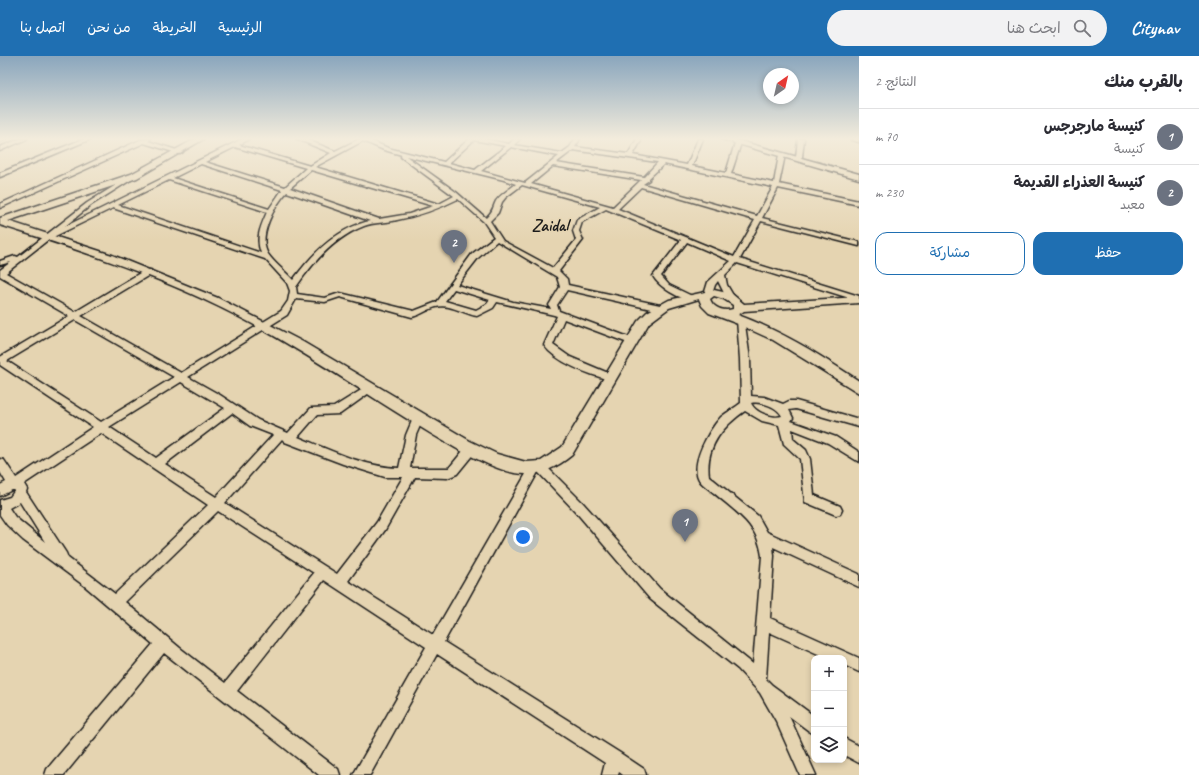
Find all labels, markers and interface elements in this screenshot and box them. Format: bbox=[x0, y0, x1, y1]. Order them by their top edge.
search box bbox=[827, 10, 1107, 46]
text: Citynav bbox=[1131, 16, 1179, 40]
icon: search bbox=[1071, 17, 1093, 39]
text: اتصل بنا bbox=[20, 19, 65, 36]
text: من نحن bbox=[87, 19, 131, 36]
text: الخريطة bbox=[153, 19, 196, 36]
text: الرئيسية bbox=[218, 19, 262, 36]
text: ابحث هنا bbox=[1007, 19, 1061, 38]
north arrow bbox=[763, 68, 799, 104]
text: بالقرب منك bbox=[1104, 71, 1183, 92]
text: النتائج: 2 bbox=[875, 74, 917, 90]
text: كنيسة مارجرجس bbox=[1044, 117, 1145, 136]
text: 70 m bbox=[875, 129, 897, 145]
text: 1 bbox=[1167, 129, 1173, 145]
text: كنيسة bbox=[1114, 141, 1145, 157]
text: كنيسة العذراء القديمة bbox=[1013, 173, 1145, 192]
text: 230 m bbox=[875, 185, 903, 201]
text: 2 bbox=[1167, 185, 1173, 201]
text: معبد bbox=[1120, 197, 1145, 213]
district label: Zaidal bbox=[532, 215, 571, 236]
pin: 2 bbox=[441, 230, 467, 263]
button: مشاركة bbox=[875, 232, 1025, 275]
button: حفظ bbox=[1033, 232, 1183, 275]
pin: 1 bbox=[672, 509, 698, 542]
your location bbox=[513, 527, 533, 547]
map controls bbox=[811, 655, 847, 763]
button: + bbox=[811, 655, 847, 691]
button: − bbox=[811, 691, 847, 727]
button: layers bbox=[811, 727, 847, 763]

